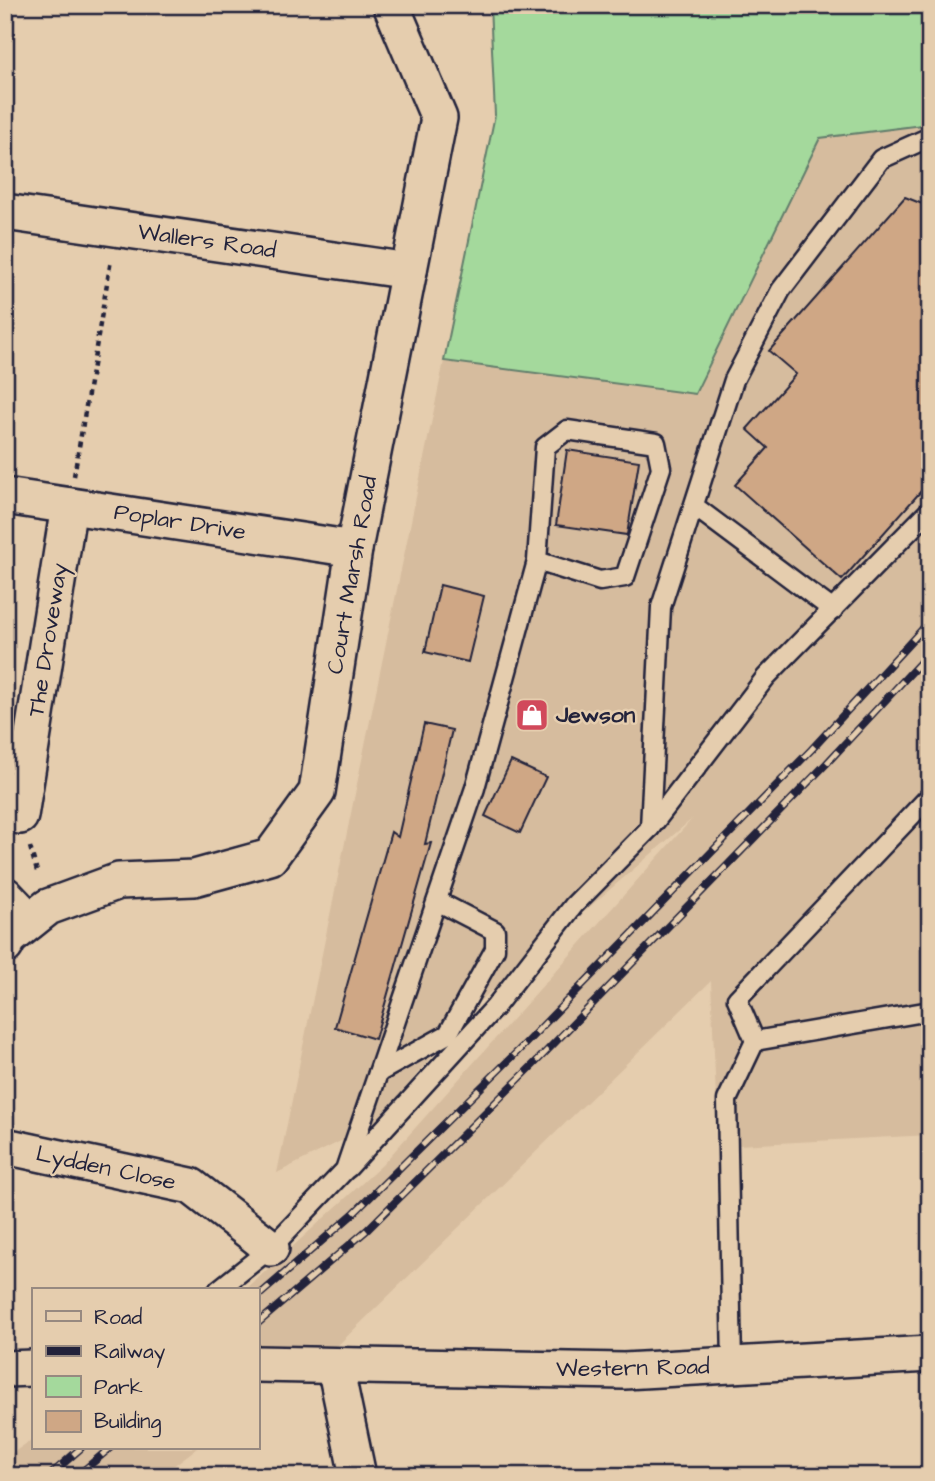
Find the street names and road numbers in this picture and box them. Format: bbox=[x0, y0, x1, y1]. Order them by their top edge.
street label: Wallers Road bbox=[136, 215, 278, 267]
street label: Court Marsh Road bbox=[319, 473, 385, 677]
street label: Poplar Drive bbox=[112, 496, 248, 548]
street label: The Droveway bbox=[20, 560, 77, 719]
street label: Lydden Close bbox=[33, 1138, 179, 1199]
street label: Western Road bbox=[556, 1351, 710, 1385]

